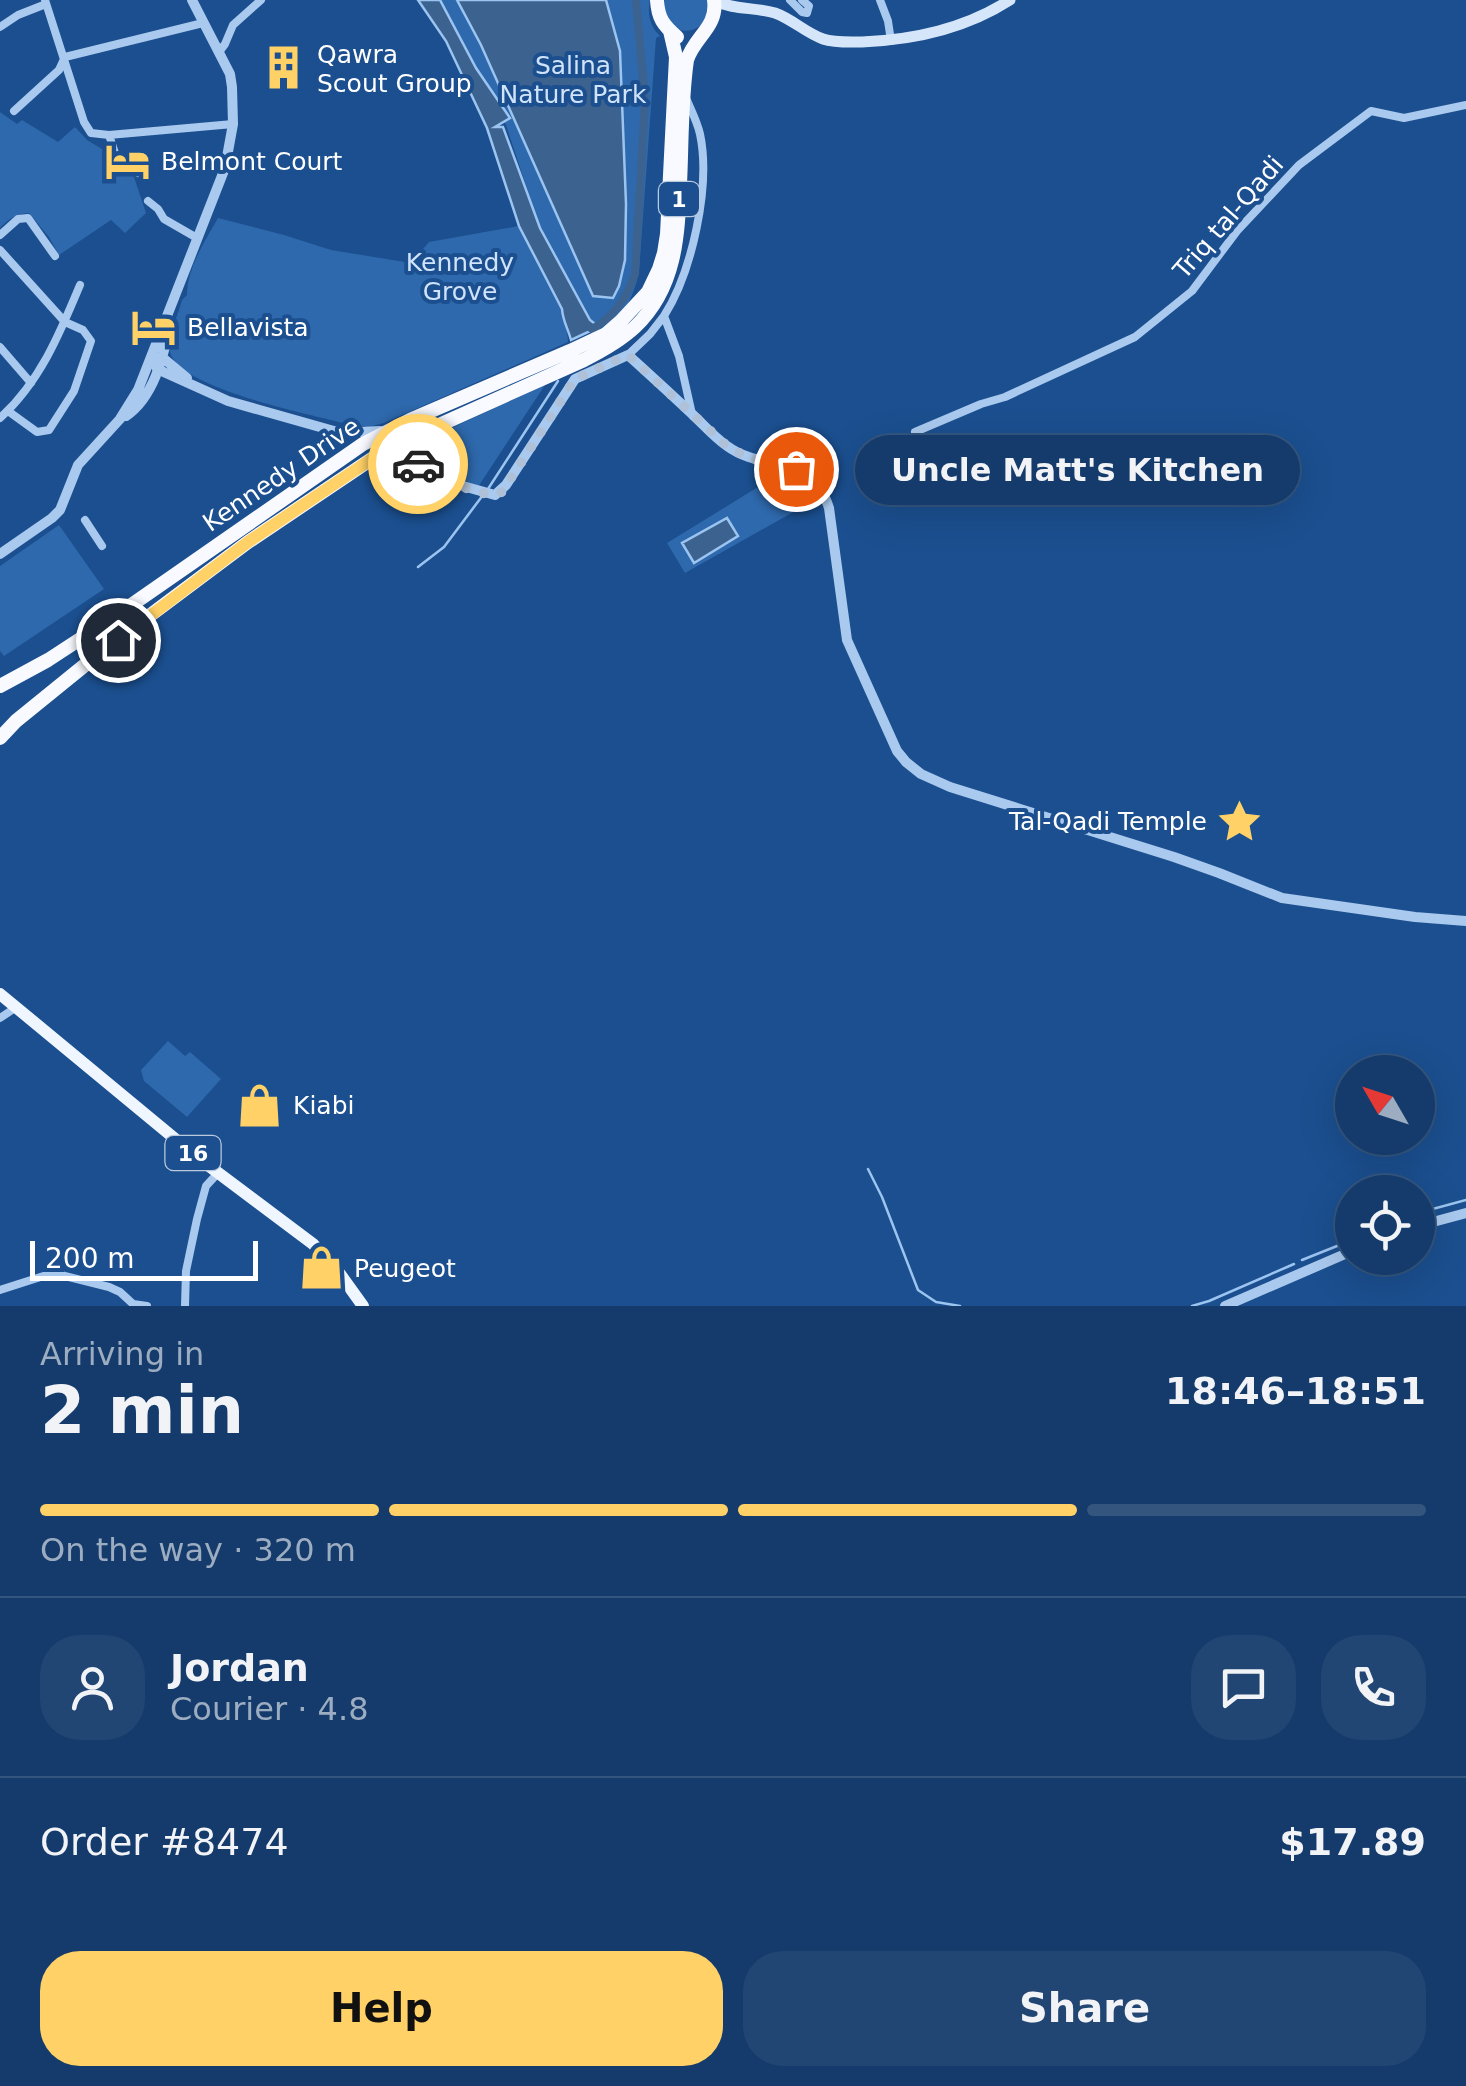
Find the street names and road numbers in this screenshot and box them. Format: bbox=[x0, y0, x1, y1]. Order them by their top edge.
street label: Triq tal-Qadi bbox=[1167, 150, 1289, 285]
road number: 1 bbox=[659, 182, 699, 216]
street label: Kennedy Drive bbox=[197, 411, 365, 538]
road number: 16 bbox=[166, 1136, 220, 1170]

